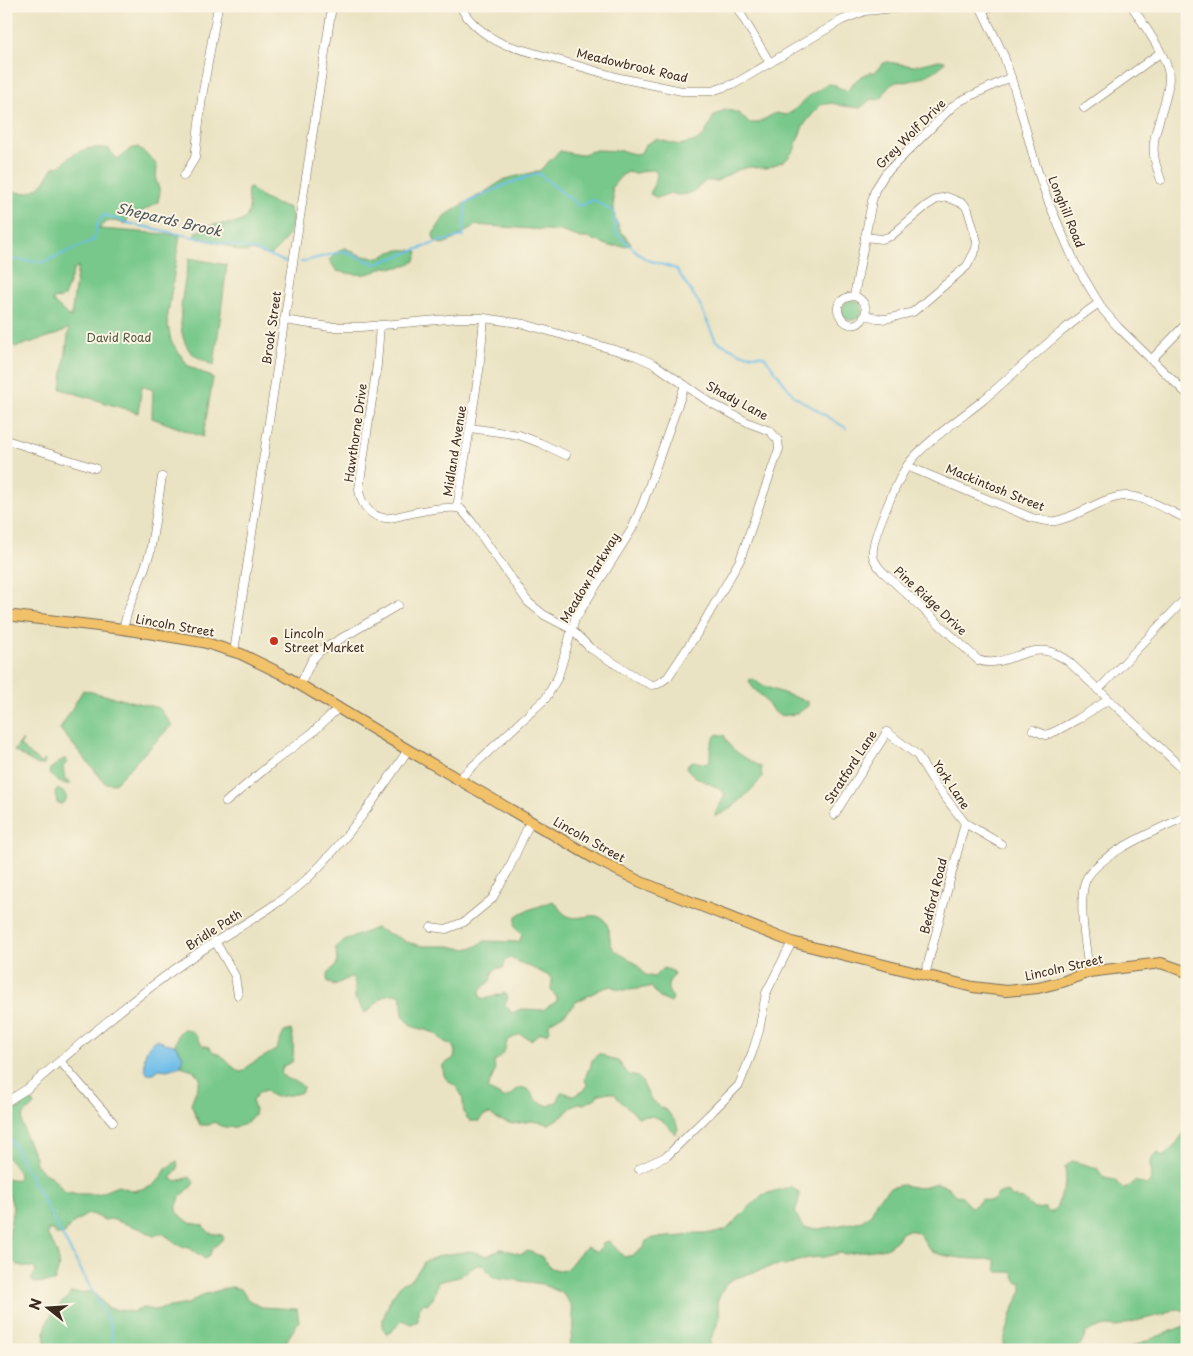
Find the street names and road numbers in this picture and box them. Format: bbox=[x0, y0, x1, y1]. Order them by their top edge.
street label: Meadowbrook Road bbox=[575, 43, 690, 87]
street label: Grey Wolf Drive bbox=[871, 94, 949, 172]
street label: Longhill Road bbox=[1044, 173, 1090, 250]
street label: Brook Street bbox=[257, 290, 285, 366]
street label: Shady Lane bbox=[703, 376, 772, 424]
street label: Hawthorne Drive bbox=[339, 382, 371, 483]
street label: Midland Avenue bbox=[438, 404, 470, 498]
street label: Mackintosh Street bbox=[943, 459, 1048, 515]
street label: Meadow Parkway bbox=[555, 529, 623, 626]
street label: Pine Ridge Drive bbox=[890, 562, 971, 639]
street label: Lincoln Street bbox=[134, 609, 216, 641]
street label: Stratford Lane bbox=[819, 726, 881, 807]
street label: York Lane bbox=[929, 756, 975, 813]
street label: Lincoln Street bbox=[550, 812, 629, 866]
street label: Bedford Road bbox=[915, 856, 951, 936]
street label: Bridle Path bbox=[182, 904, 245, 954]
street label: Lincoln Street bbox=[1023, 949, 1105, 985]

